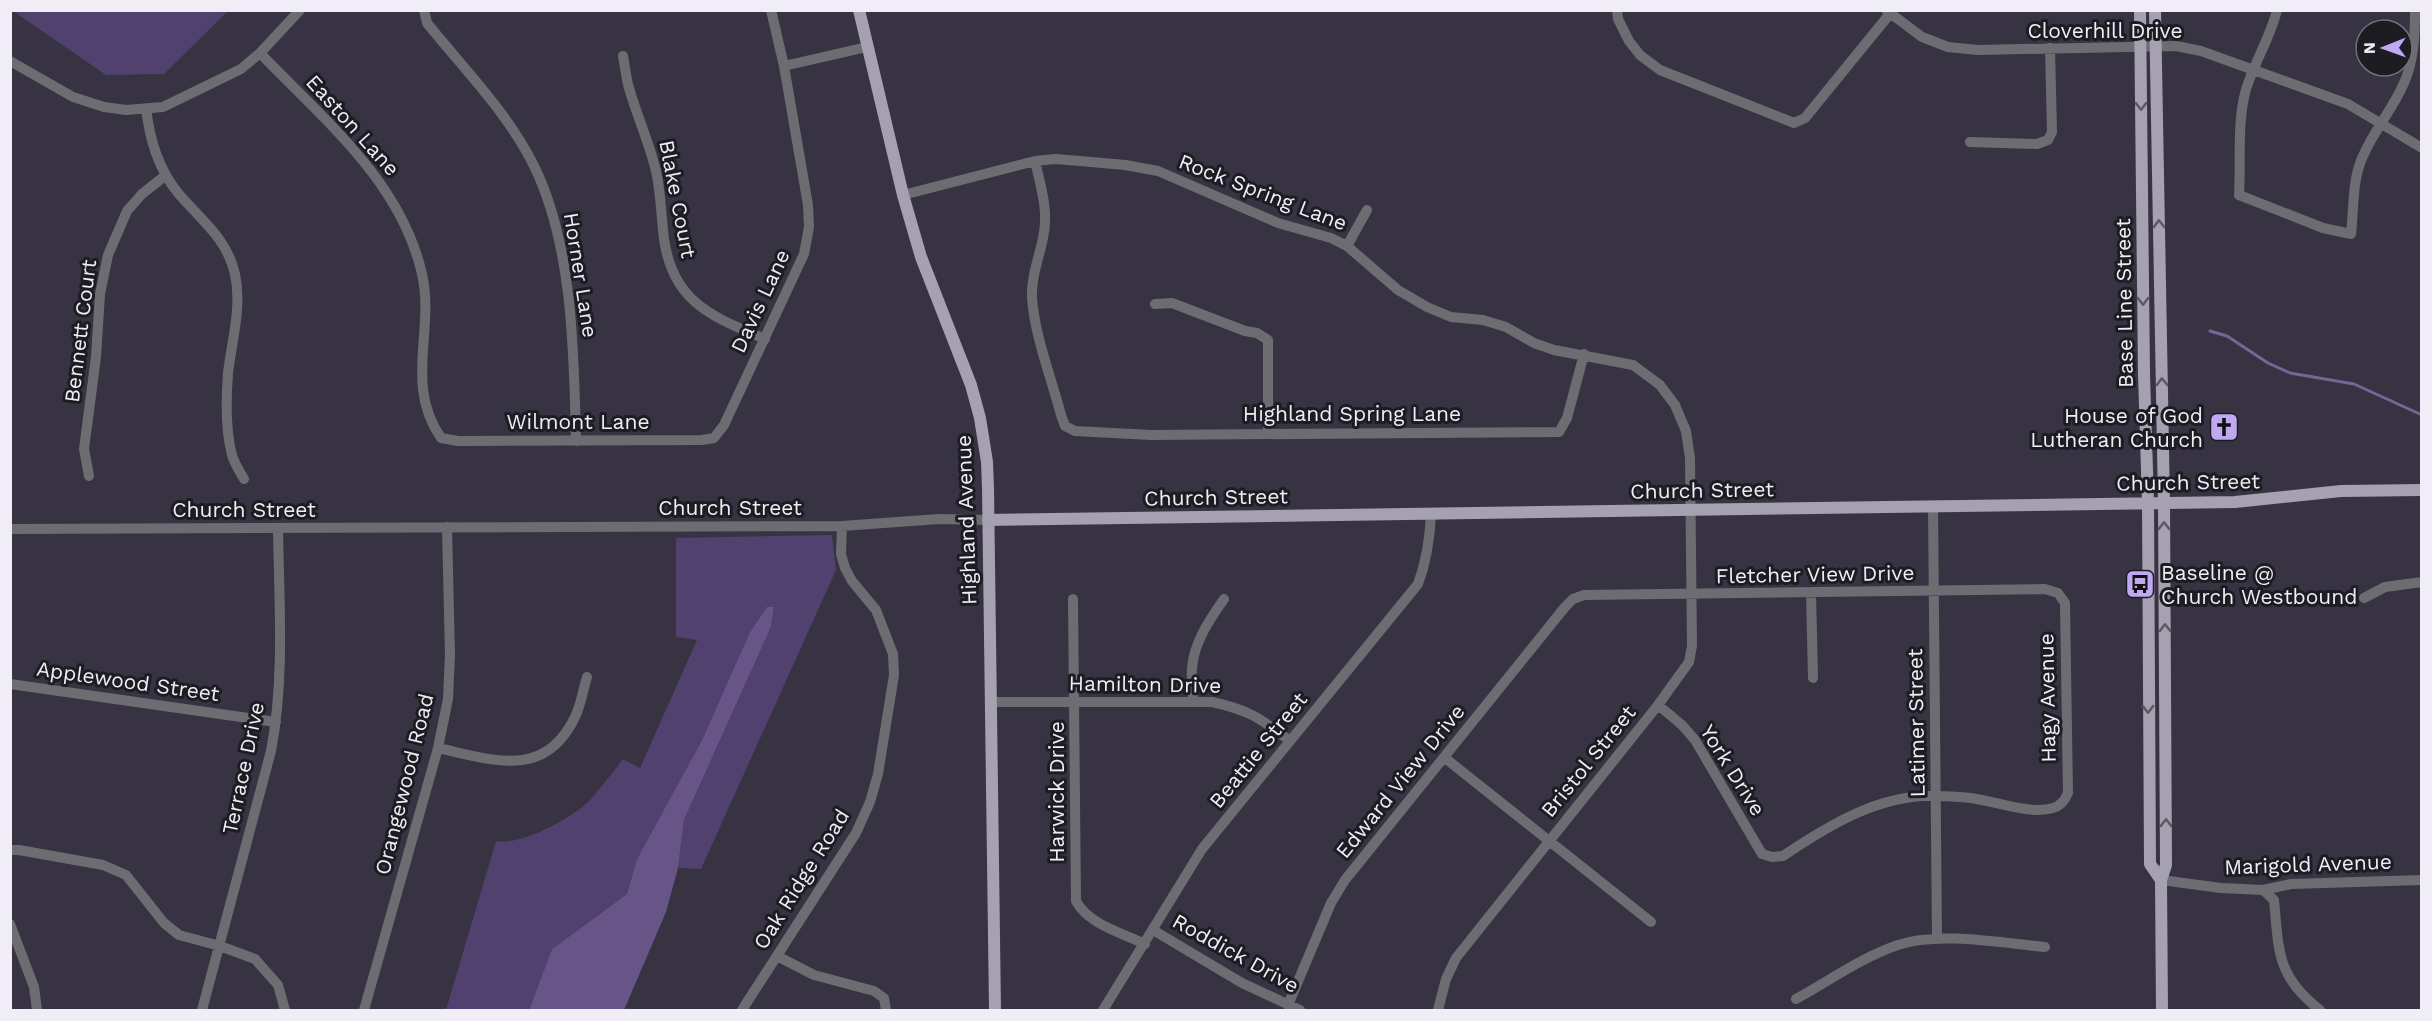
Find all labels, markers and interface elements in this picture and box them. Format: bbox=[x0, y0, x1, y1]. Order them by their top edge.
street label: Cloverhill Drive bbox=[2027, 18, 2183, 43]
north arrow bbox=[2354, 18, 2414, 78]
text: N bbox=[2360, 42, 2379, 54]
street label: Easton Lane bbox=[301, 69, 405, 181]
one-way arrow bbox=[2135, 101, 2147, 110]
street label: Blake Court bbox=[654, 138, 702, 260]
street label: Rock Spring Lane bbox=[1175, 148, 1351, 236]
street label: Horner Lane bbox=[559, 211, 603, 339]
street label: Base Line Street bbox=[2110, 218, 2138, 388]
one-way arrow bbox=[2153, 219, 2165, 228]
street label: Davis Lane bbox=[725, 245, 795, 357]
street label: Bennett Court bbox=[59, 258, 101, 404]
one-way arrow bbox=[2137, 296, 2149, 305]
one-way arrow bbox=[2156, 377, 2168, 386]
street label: Highland Spring Lane bbox=[1243, 401, 1461, 426]
place label: House of God Lutheran Church bbox=[2030, 403, 2203, 452]
street label: Wilmont Lane bbox=[506, 409, 650, 434]
church icon: House of God Lutheran Church bbox=[2208, 411, 2240, 443]
street label: Highland Avenue bbox=[951, 434, 981, 606]
street label: Church Street bbox=[2116, 468, 2260, 496]
street label: Church Street bbox=[1630, 476, 1774, 504]
street label: Church Street bbox=[1144, 483, 1288, 511]
street label: Church Street bbox=[658, 495, 802, 520]
street label: Church Street bbox=[172, 497, 316, 522]
one-way arrow bbox=[2158, 521, 2171, 530]
street label: Fletcher View Drive bbox=[1715, 560, 1915, 588]
place label: Baseline @ Church Westbound bbox=[2161, 560, 2357, 609]
bus stop icon: Baseline @ Church Westbound bbox=[2124, 568, 2156, 600]
one-way arrow bbox=[2159, 623, 2171, 632]
street label: Hagy Avenue bbox=[2033, 633, 2061, 763]
street label: Latimer Street bbox=[1902, 648, 1930, 798]
street label: Applewood Street bbox=[35, 656, 221, 706]
street label: Hamilton Drive bbox=[1069, 670, 1221, 698]
street label: Beattie Street bbox=[1204, 687, 1312, 813]
street label: Orangewood Road bbox=[369, 691, 439, 877]
street label: Edward View Drive bbox=[1330, 699, 1470, 863]
street label: Terrace Drive bbox=[217, 700, 269, 836]
street label: Bristol Street bbox=[1535, 700, 1641, 822]
one-way arrow bbox=[2142, 704, 2154, 713]
street label: York Drive bbox=[1695, 720, 1771, 820]
street label: Harwick Drive bbox=[1044, 721, 1069, 863]
street label: Oak Ridge Road bbox=[748, 804, 854, 954]
one-way arrow bbox=[2160, 818, 2172, 827]
street label: Marigold Avenue bbox=[2224, 849, 2392, 879]
street label: Roddick Drive bbox=[1168, 908, 1304, 998]

